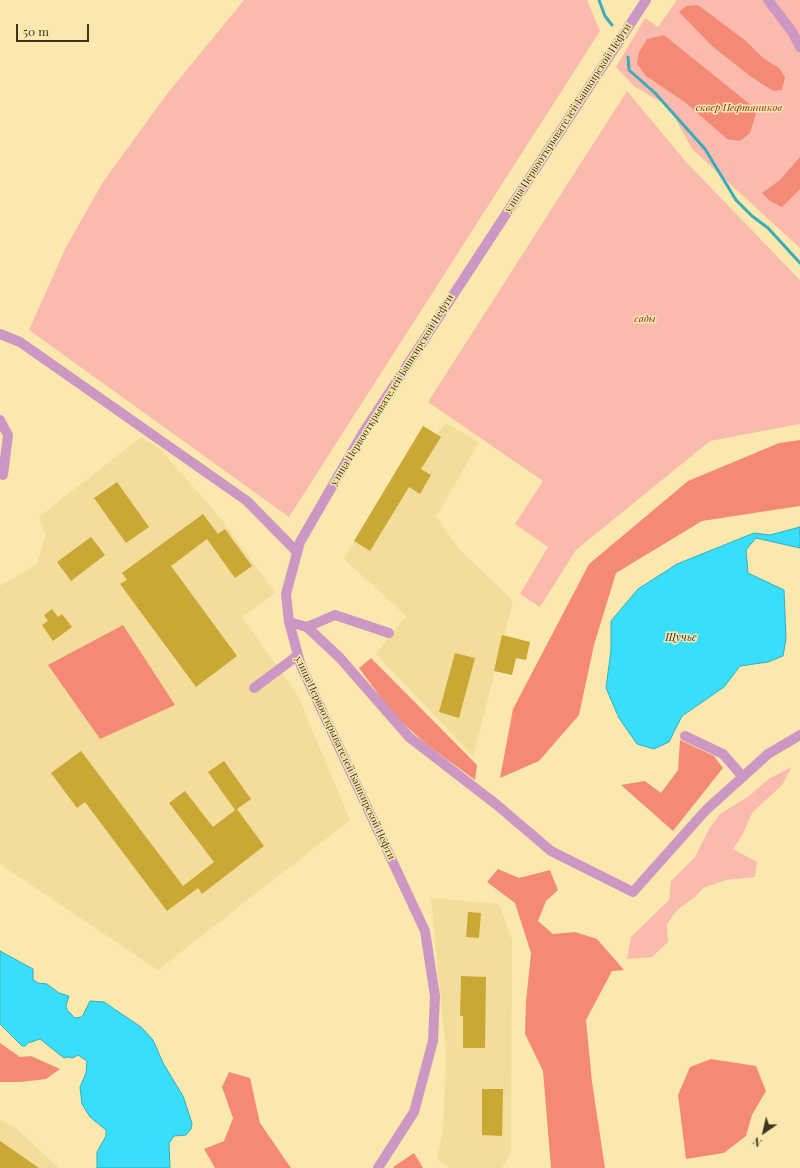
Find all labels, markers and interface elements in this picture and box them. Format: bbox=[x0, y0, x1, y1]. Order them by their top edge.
scale bar bbox=[18, 16, 91, 42]
street label: улица Первооткрывателей Башкирской Нефти bbox=[502, 21, 634, 215]
text: 50 m bbox=[23, 23, 49, 39]
park label: сквер Нефтяников bbox=[696, 102, 782, 114]
street label: улица Первооткрывателей Башкирской Нефти bbox=[328, 292, 456, 488]
park label: сады bbox=[634, 313, 656, 325]
water label: Щучье bbox=[665, 631, 697, 645]
street label: улица Первооткрывателей Башкирской Нефти bbox=[292, 654, 398, 862]
north arrow bbox=[744, 1112, 784, 1152]
text: N bbox=[750, 1134, 765, 1151]

